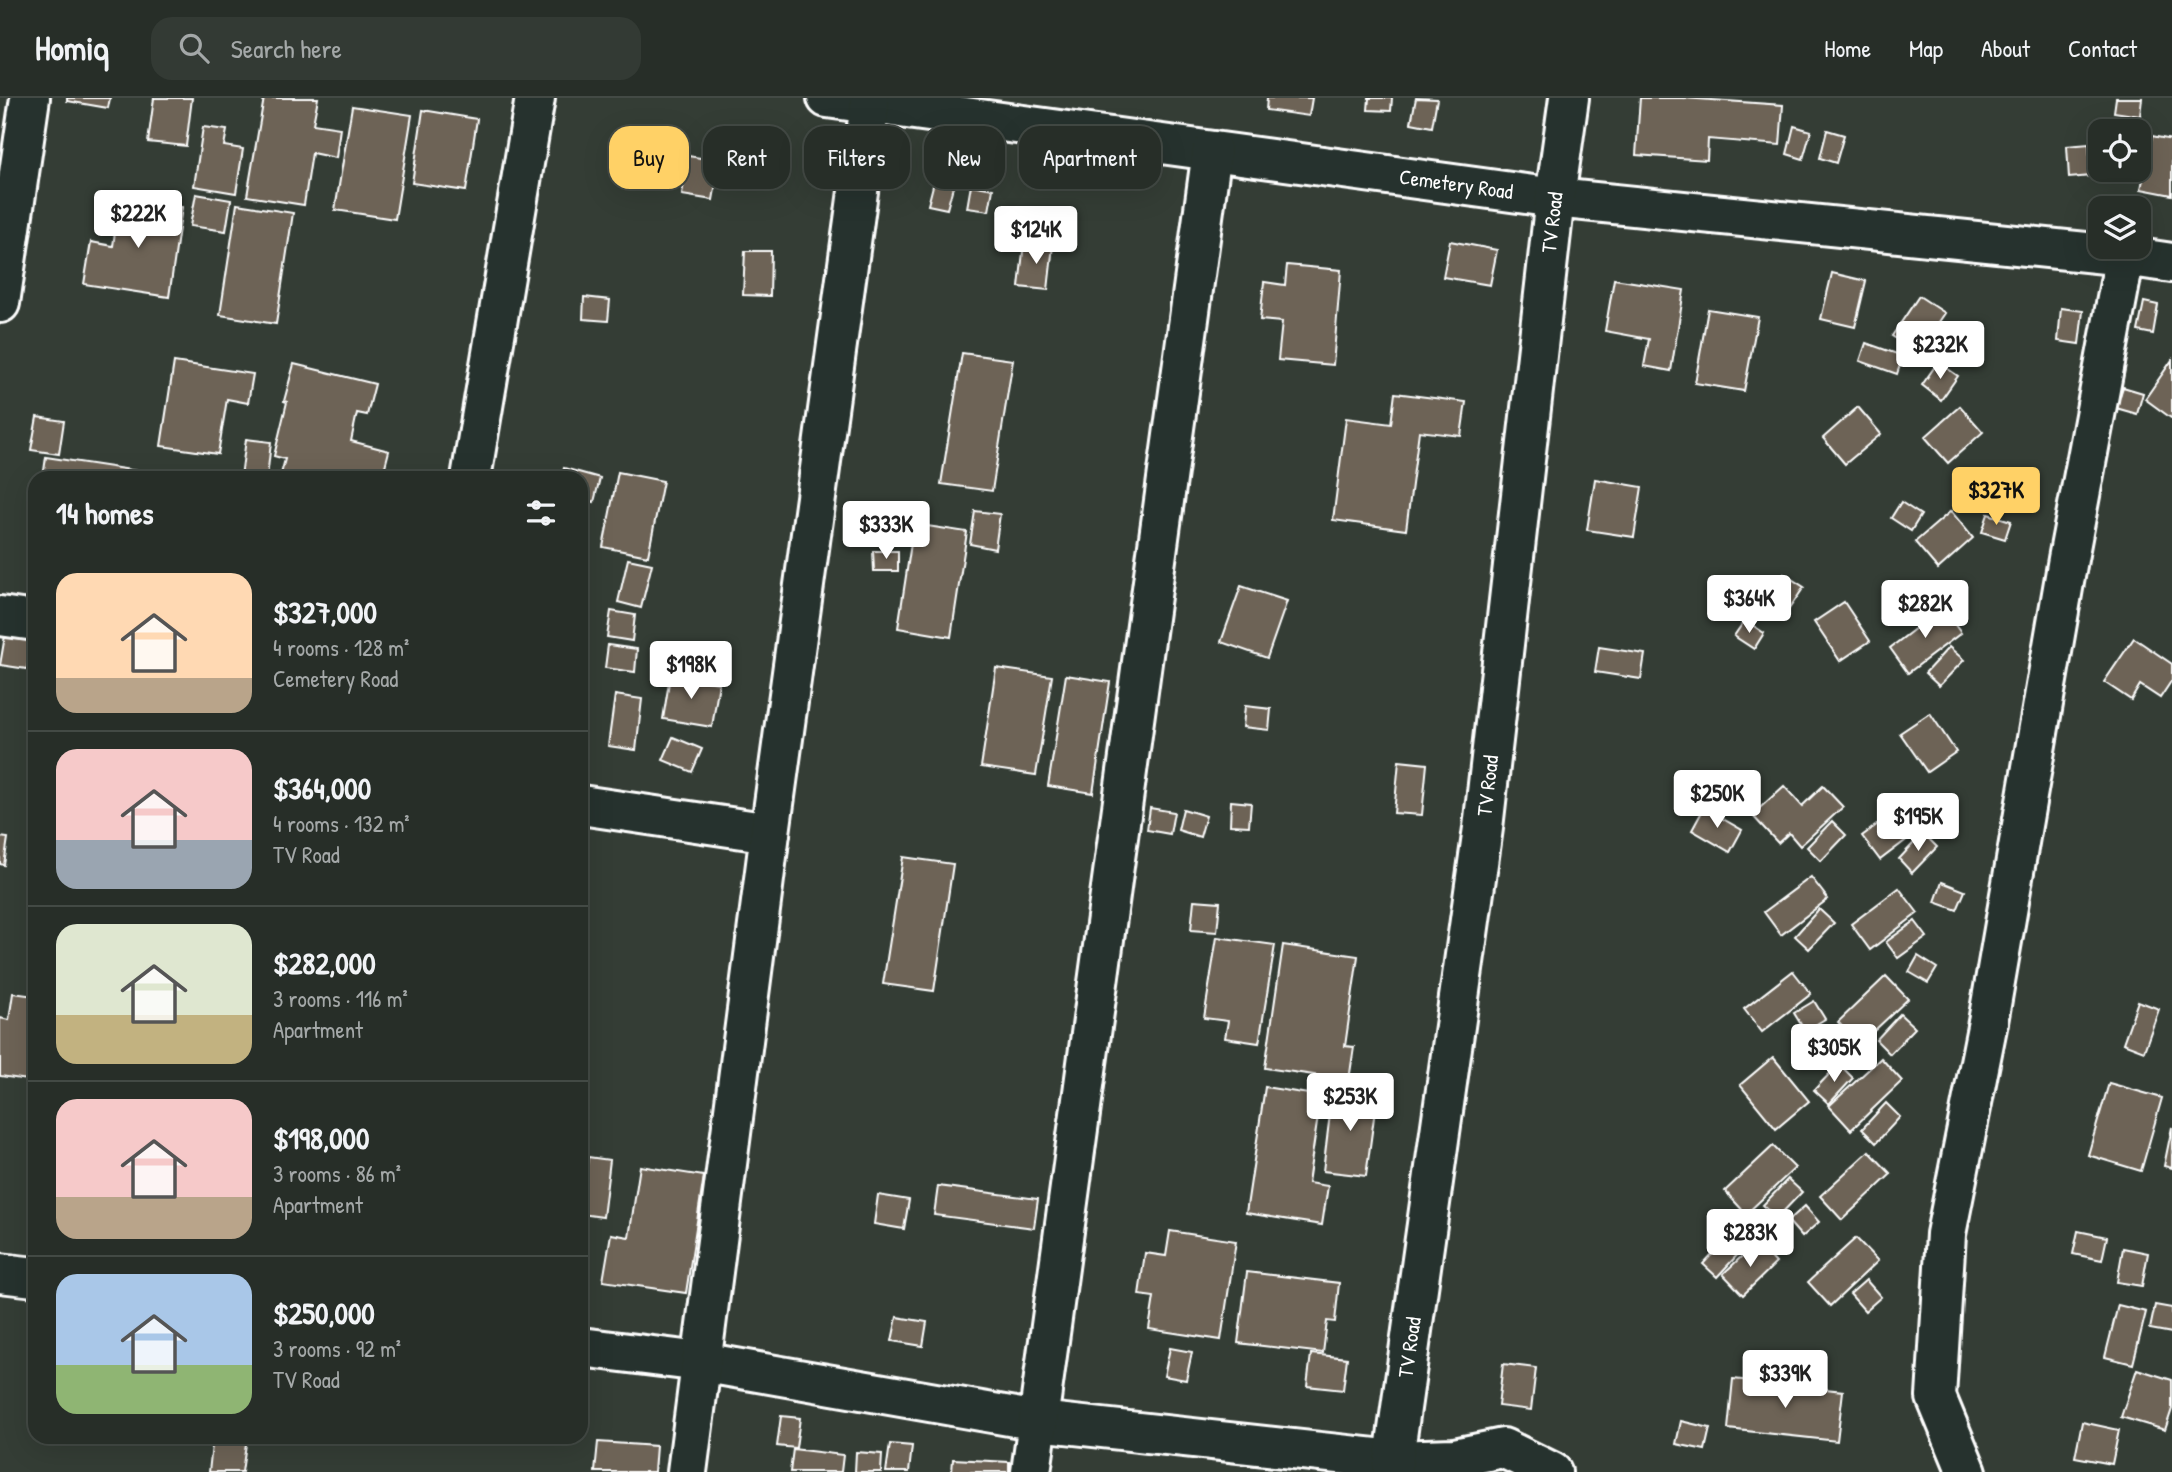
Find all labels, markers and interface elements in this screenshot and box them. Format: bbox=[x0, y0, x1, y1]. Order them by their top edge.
search box bbox=[151, 17, 641, 80]
text: Homiq bbox=[35, 26, 109, 70]
icon: search bbox=[175, 29, 213, 67]
text: Search here bbox=[231, 31, 342, 66]
text: Home bbox=[1824, 32, 1871, 64]
text: Map bbox=[1909, 32, 1943, 64]
text: About bbox=[1981, 32, 2030, 64]
text: Contact bbox=[2068, 32, 2137, 64]
map controls bbox=[2088, 119, 2151, 259]
button: locate bbox=[2088, 119, 2151, 182]
chip: Buy bbox=[609, 126, 689, 189]
chip: Rent bbox=[703, 126, 790, 189]
chip: Filters bbox=[804, 126, 910, 189]
chip: New bbox=[924, 126, 1005, 189]
chip: Apartment bbox=[1019, 126, 1161, 189]
street label: Cemetery Road bbox=[1398, 162, 1515, 206]
pin: $222K bbox=[89, 190, 187, 250]
street label: TV Road bbox=[1534, 190, 1570, 254]
button: layers bbox=[2088, 196, 2151, 259]
text: $222K bbox=[110, 197, 166, 228]
pin: $124K bbox=[987, 206, 1085, 266]
text: $124K bbox=[1010, 213, 1062, 244]
pin: $232K bbox=[1891, 322, 1989, 381]
text: $232K bbox=[1912, 328, 1968, 359]
pin: $327K bbox=[1947, 468, 2045, 527]
text: $327K bbox=[1968, 474, 2024, 505]
text: 14 homes bbox=[56, 493, 154, 533]
icon: filters bbox=[522, 494, 560, 532]
pin: $333K bbox=[837, 502, 935, 561]
text: $333K bbox=[859, 508, 913, 539]
pin: $364K bbox=[1700, 575, 1798, 635]
pin: $282K bbox=[1876, 580, 1974, 640]
text: $364K bbox=[1723, 582, 1775, 613]
text: $282K bbox=[1897, 587, 1953, 618]
text: $327,000 bbox=[273, 592, 377, 632]
icon: home bbox=[112, 601, 196, 685]
text: 4 rooms · 128 m² bbox=[273, 632, 409, 663]
pin: $198K bbox=[642, 642, 740, 701]
text: $198K bbox=[666, 648, 716, 679]
text: Cemetery Road bbox=[273, 663, 398, 694]
street label: TV Road bbox=[1469, 754, 1505, 818]
text: $364,000 bbox=[273, 768, 371, 808]
pin: $250K bbox=[1668, 770, 1766, 830]
icon: home bbox=[112, 777, 196, 861]
text: $250K bbox=[1690, 777, 1744, 808]
pin: $195K bbox=[1869, 794, 1967, 853]
text: $195K bbox=[1893, 800, 1943, 831]
text: 4 rooms · 132 m² bbox=[273, 808, 410, 839]
text: TV Road bbox=[273, 839, 340, 870]
text: $282,000 bbox=[273, 943, 376, 983]
icon: home bbox=[112, 952, 196, 1036]
text: 3 rooms · 116 m² bbox=[273, 983, 408, 1014]
text: Apartment bbox=[273, 1014, 363, 1045]
pin: $305K bbox=[1785, 1024, 1883, 1084]
text: $305K bbox=[1807, 1031, 1861, 1062]
pin: $253K bbox=[1301, 1074, 1399, 1133]
text: $253K bbox=[1323, 1080, 1377, 1111]
text: $198,000 bbox=[273, 1118, 369, 1158]
icon: home bbox=[112, 1127, 196, 1211]
text: 3 rooms · 86 m² bbox=[273, 1158, 401, 1189]
text: Apartment bbox=[273, 1189, 363, 1220]
pin: $283K bbox=[1701, 1210, 1799, 1269]
text: $283K bbox=[1723, 1216, 1777, 1247]
text: $250,000 bbox=[273, 1293, 375, 1333]
icon: home bbox=[112, 1302, 196, 1386]
street label: TV Road bbox=[1391, 1315, 1428, 1379]
text: 3 rooms · 92 m² bbox=[273, 1333, 401, 1364]
pin: $339K bbox=[1736, 1350, 1834, 1410]
text: $339K bbox=[1759, 1357, 1811, 1388]
text: TV Road bbox=[273, 1364, 340, 1395]

